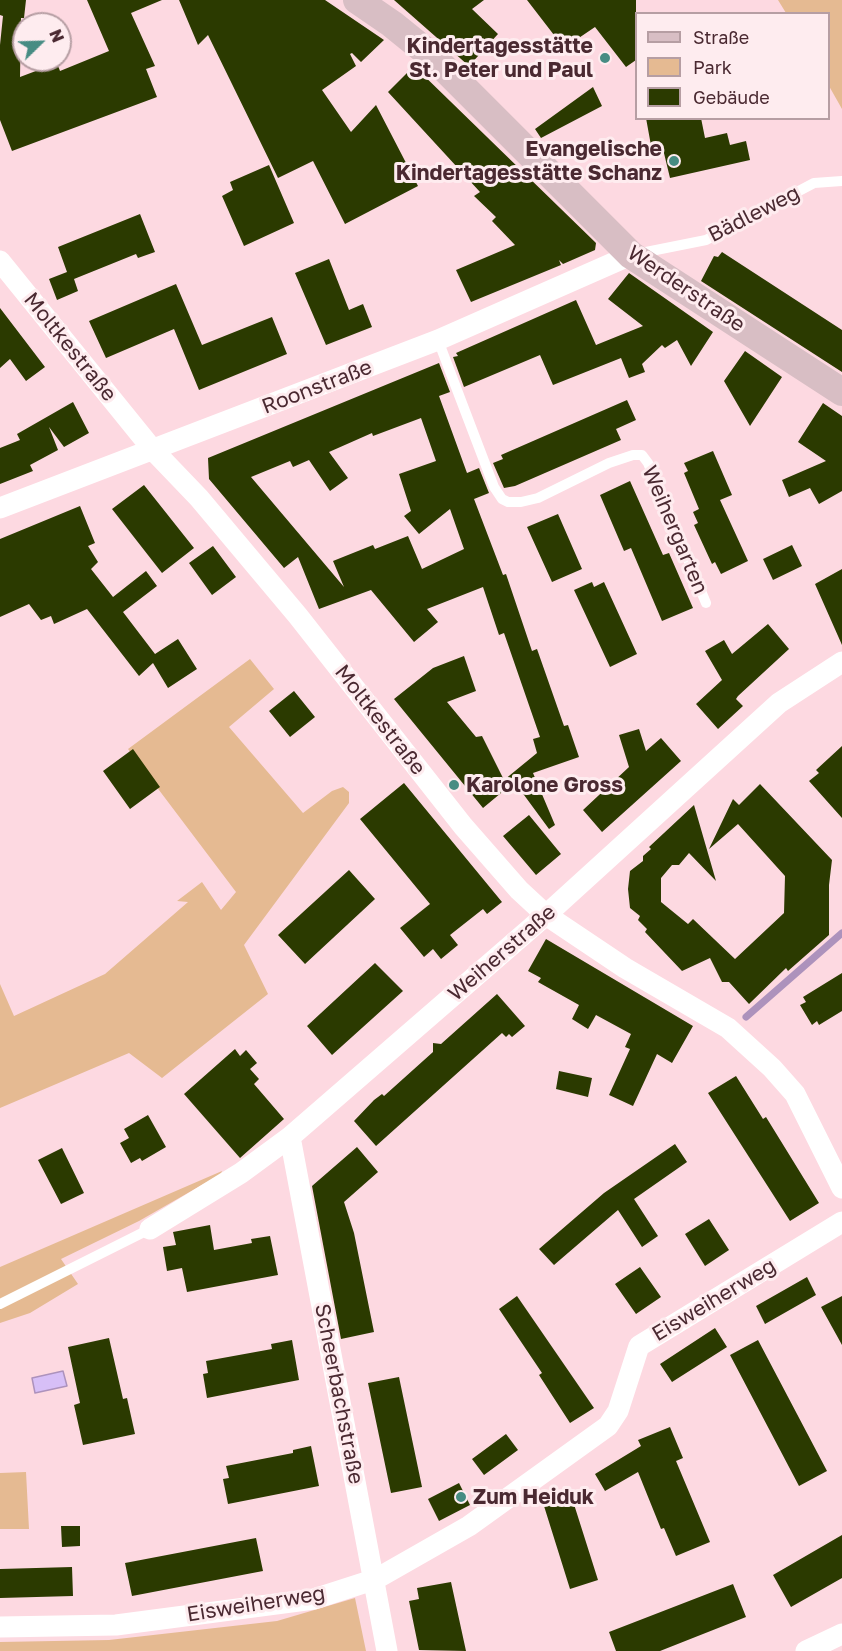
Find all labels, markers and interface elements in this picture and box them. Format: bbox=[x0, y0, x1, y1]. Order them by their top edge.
north arrow bbox=[12, 12, 72, 72]
legend bbox=[635, 12, 830, 120]
text: N bbox=[45, 26, 68, 45]
text: Straße bbox=[693, 26, 749, 48]
place label: Kindertagesstätte St. Peter und Paul bbox=[407, 33, 593, 83]
marker: Kindertagesstätte St. Peter und Paul bbox=[598, 51, 612, 65]
text: Park bbox=[693, 56, 732, 78]
text: Gebäude bbox=[693, 86, 770, 108]
place label: Evangelische Kindertagesstätte Schanz bbox=[396, 136, 662, 186]
marker: Evangelische Kindertagesstätte Schanz bbox=[667, 154, 681, 168]
street label: Bädleweg bbox=[704, 180, 804, 248]
street label: Werderstraße bbox=[622, 240, 750, 338]
street label: Moltkestraße bbox=[18, 287, 122, 407]
street label: Roonstraße bbox=[258, 354, 376, 420]
street label: Weihergarten bbox=[637, 462, 713, 598]
street label: Moltkestraße bbox=[329, 660, 431, 780]
place label: Karolone Gross bbox=[466, 772, 623, 798]
marker: Karolone Gross bbox=[447, 778, 461, 792]
street label: Weiherstraße bbox=[443, 899, 561, 1007]
street label: Eisweiherweg bbox=[648, 1253, 780, 1347]
street label: Scheerbachstraße bbox=[309, 1302, 369, 1486]
place label: Zum Heiduk bbox=[473, 1484, 594, 1510]
marker: Zum Heiduk bbox=[454, 1490, 468, 1504]
street label: Eisweiherweg bbox=[185, 1581, 327, 1627]

